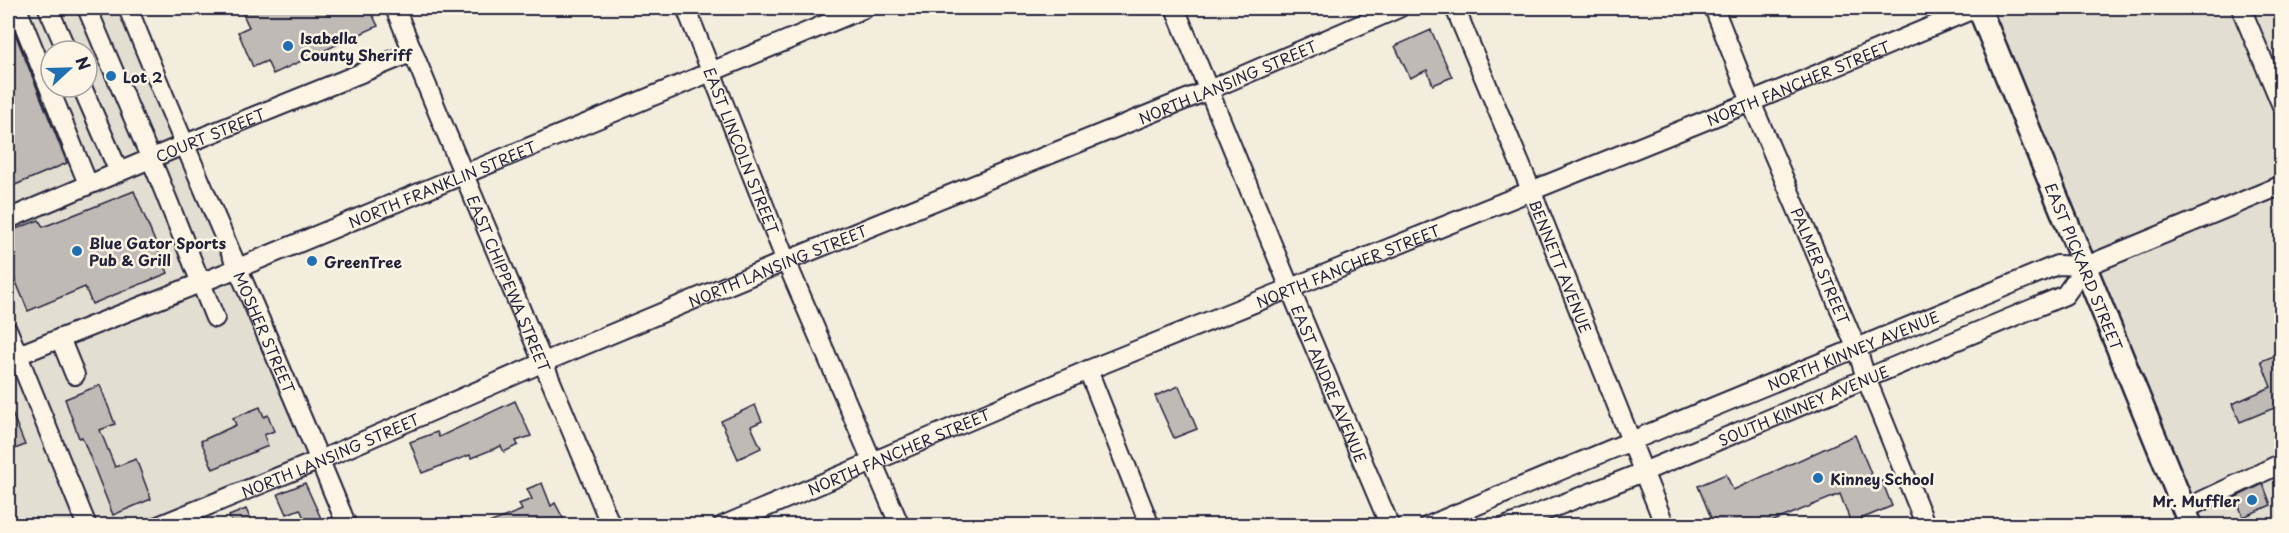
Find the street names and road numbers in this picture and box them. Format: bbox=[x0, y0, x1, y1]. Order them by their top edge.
street label: NORTH LANSING STREET bbox=[1135, 33, 1321, 129]
street label: NORTH FANCHER STREET bbox=[1703, 34, 1894, 130]
street label: EAST LINCOLN STREET bbox=[699, 63, 786, 238]
street label: COURT STREET bbox=[151, 101, 269, 167]
street label: NORTH FRANKLIN STREET bbox=[344, 134, 540, 233]
street label: EAST PICKARD STREET bbox=[2040, 179, 2130, 354]
street label: EAST CHIPPEWA STREET bbox=[462, 191, 557, 376]
street label: BENNETT AVENUE bbox=[1524, 196, 1598, 336]
street label: PALMER STREET bbox=[1786, 204, 1857, 328]
street label: NORTH FANCHER STREET bbox=[1252, 217, 1444, 313]
street label: NORTH LANSING STREET bbox=[684, 218, 871, 312]
street label: MOSHER STREET bbox=[229, 268, 302, 397]
street label: EAST ANDRE AVENUE bbox=[1286, 301, 1373, 466]
street label: NORTH KINNEY AVENUE bbox=[1763, 304, 1942, 395]
street label: SOUTH KINNEY AVENUE bbox=[1714, 359, 1892, 451]
street label: NORTH FANCHER STREET bbox=[804, 401, 994, 500]
street label: NORTH LANSING STREET bbox=[237, 406, 423, 503]

